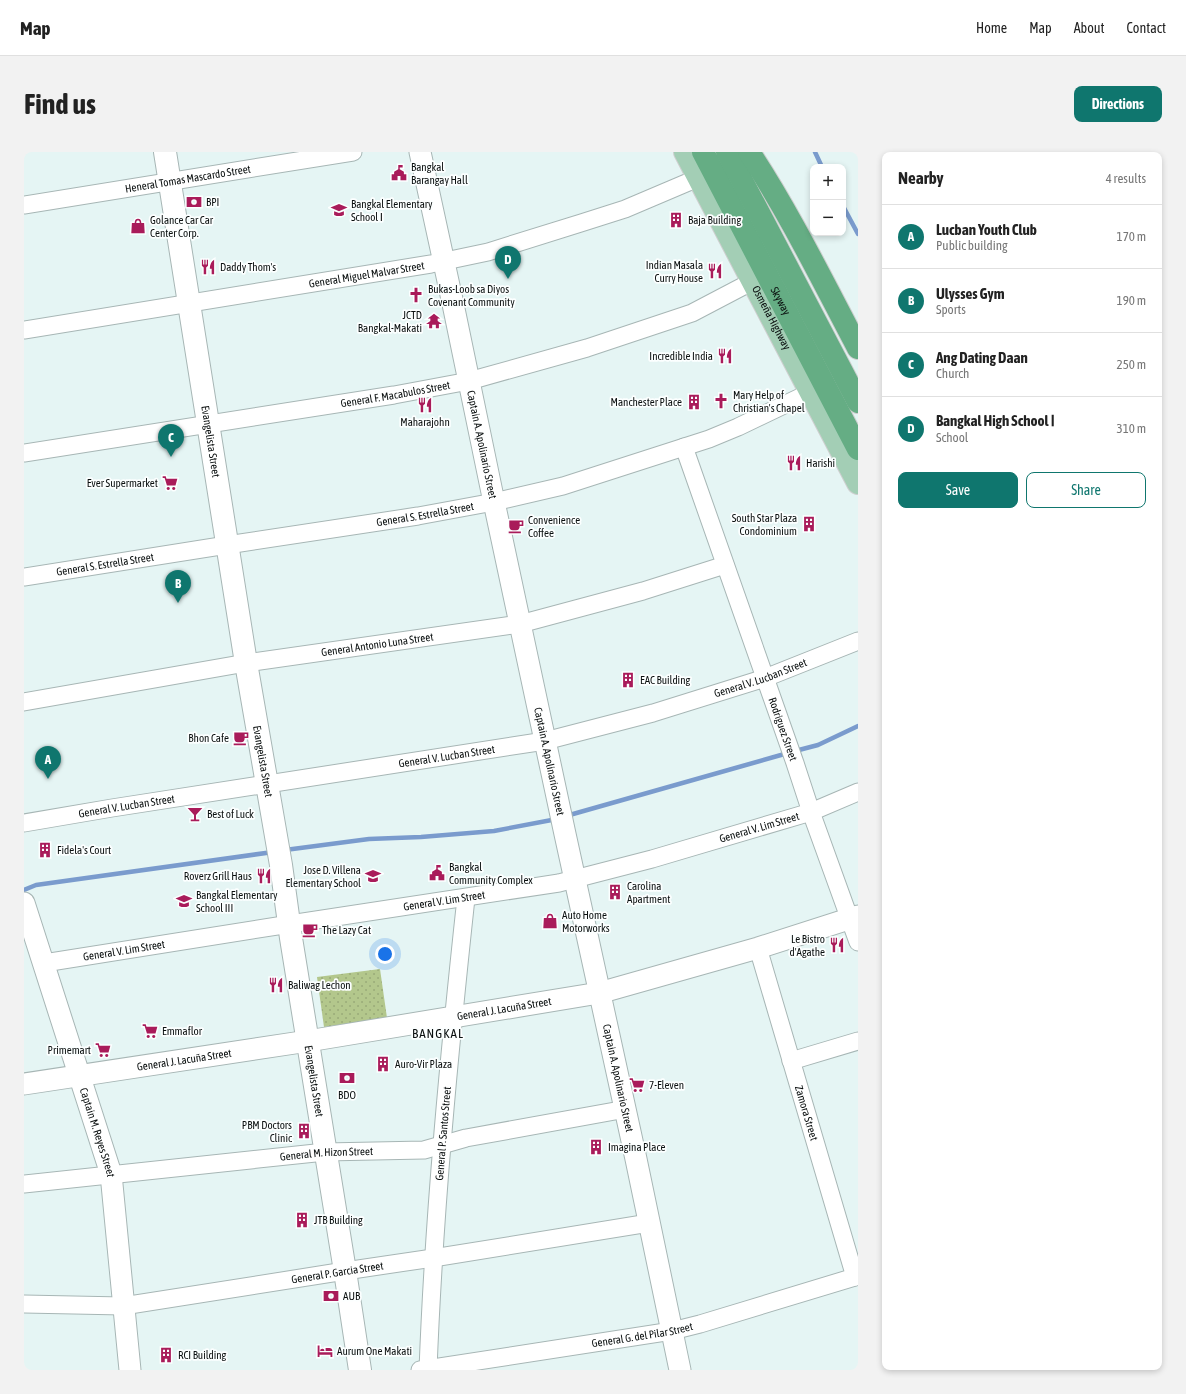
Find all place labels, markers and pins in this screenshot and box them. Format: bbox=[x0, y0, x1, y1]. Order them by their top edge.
place label: Bangkal Barangay Hall bbox=[411, 161, 468, 186]
public building icon: Bangkal Barangay Hall bbox=[390, 164, 408, 182]
bank icon: BPI bbox=[185, 193, 203, 211]
place label: BPI bbox=[206, 196, 219, 208]
place label: Bangkal Elementary School Ⅰ bbox=[351, 198, 433, 223]
school or university icon: Bangkal Elementary School Ⅰ bbox=[330, 201, 348, 219]
building icon: Baja Building bbox=[667, 211, 685, 229]
place label: Golance Car Car Center Corp. bbox=[150, 214, 214, 239]
place label: Baja Building bbox=[688, 214, 741, 226]
shop icon: Golance Car Car Center Corp. bbox=[129, 217, 147, 235]
pin: D bbox=[495, 246, 521, 279]
restaurant icon: Daddy Thom's bbox=[199, 258, 217, 276]
place label: Indian Masala Curry House bbox=[646, 259, 703, 284]
place label: Daddy Thom's bbox=[220, 261, 276, 273]
restaurant icon: Indian Masala Curry House bbox=[706, 262, 724, 280]
place label: Bukas-Loob sa Diyos Covenant Community bbox=[428, 283, 515, 308]
church icon: Bukas-Loob sa Diyos Covenant Community bbox=[407, 286, 425, 304]
place label: JCTD Bangkal-Makati bbox=[358, 309, 422, 334]
temple icon: JCTD Bangkal-Makati bbox=[425, 312, 443, 330]
restaurant icon: Incredible India bbox=[716, 347, 734, 365]
place label: Incredible India bbox=[649, 350, 713, 362]
place label: Mary Help of Christian's Chapel bbox=[733, 389, 805, 414]
church icon: Mary Help of Christian's Chapel bbox=[712, 392, 730, 410]
building icon: Manchester Place bbox=[685, 393, 703, 411]
restaurant icon: Maharajohn bbox=[416, 396, 434, 414]
place label: Manchester Place bbox=[611, 396, 682, 408]
place label: Maharajohn bbox=[400, 416, 450, 428]
pin: C bbox=[158, 424, 184, 457]
restaurant icon: Harishi bbox=[785, 454, 803, 472]
place label: Harishi bbox=[806, 457, 835, 469]
supermarket icon: Ever Supermarket bbox=[161, 474, 179, 492]
place label: Ever Supermarket bbox=[87, 477, 158, 489]
place label: South Star Plaza Condominium bbox=[732, 512, 797, 537]
place label: Convenience Coffee bbox=[528, 514, 580, 539]
building icon: South Star Plaza Condominium bbox=[800, 515, 818, 533]
cafe icon: Convenience Coffee bbox=[507, 517, 525, 535]
pin: B bbox=[165, 570, 191, 603]
building icon: EAC Building bbox=[619, 671, 637, 689]
place label: EAC Building bbox=[640, 674, 690, 686]
cafe icon: Bhon Cafe bbox=[232, 729, 250, 747]
place label: Bhon Cafe bbox=[188, 732, 229, 744]
pin: A bbox=[35, 746, 61, 779]
bar icon: Best of Luck bbox=[186, 805, 204, 823]
place label: Best of Luck bbox=[207, 808, 254, 820]
building icon: Fidela's Court bbox=[36, 841, 54, 859]
place label: Fidela's Court bbox=[57, 844, 111, 856]
place label: Bangkal Community Complex bbox=[449, 861, 533, 886]
place label: Jose D. Villena Elementary School bbox=[285, 864, 361, 889]
public building icon: Bangkal Community Complex bbox=[428, 864, 446, 882]
restaurant icon: Roverz Grill Haus bbox=[255, 867, 273, 885]
school or university icon: Jose D. Villena Elementary School bbox=[364, 867, 382, 885]
place label: Roverz Grill Haus bbox=[184, 870, 252, 882]
place label: Carolina Apartment bbox=[627, 880, 670, 905]
building icon: Carolina Apartment bbox=[606, 883, 624, 901]
place label: Bangkal Elementary School III bbox=[196, 889, 278, 914]
school or university icon: Bangkal Elementary School III bbox=[175, 892, 193, 910]
place label: Auto Home Motorworks bbox=[562, 909, 610, 934]
shop icon: Auto Home Motorworks bbox=[541, 912, 559, 930]
cafe icon: The Lazy Cat bbox=[301, 921, 319, 939]
place label: The Lazy Cat bbox=[322, 924, 371, 936]
place label: Le Bistro d'Agathe bbox=[789, 933, 825, 958]
restaurant icon: Le Bistro d'Agathe bbox=[828, 936, 846, 954]
restaurant icon: Baliwag Lechon bbox=[267, 976, 285, 994]
place label: Baliwag Lechon bbox=[288, 979, 351, 991]
supermarket icon: Emmaflor bbox=[141, 1022, 159, 1040]
place label: Emmaflor bbox=[162, 1025, 203, 1037]
supermarket icon: Primemart bbox=[94, 1041, 112, 1059]
place label: Primemart bbox=[48, 1044, 91, 1056]
building icon: Auro-Vir Plaza bbox=[374, 1055, 392, 1073]
place label: Auro-Vir Plaza bbox=[395, 1058, 452, 1070]
bank icon: BDO bbox=[338, 1069, 356, 1087]
supermarket icon: 7-Eleven bbox=[628, 1076, 646, 1094]
place label: 7-Eleven bbox=[649, 1079, 684, 1091]
place label: BDO bbox=[338, 1089, 356, 1101]
place label: PBM Doctors Clinic bbox=[242, 1119, 293, 1144]
building icon: PBM Doctors Clinic bbox=[295, 1122, 313, 1140]
building icon: Imagina Place bbox=[587, 1138, 605, 1156]
place label: Imagina Place bbox=[608, 1141, 666, 1153]
building icon: JTB Building bbox=[293, 1211, 311, 1229]
place label: JTB Building bbox=[314, 1214, 363, 1226]
bank icon: AUB bbox=[322, 1287, 340, 1305]
place label: AUB bbox=[343, 1290, 361, 1302]
hotel icon: Aurum One Makati bbox=[316, 1342, 334, 1360]
place label: Aurum One Makati bbox=[337, 1345, 412, 1357]
building icon: RCI Building bbox=[157, 1346, 175, 1364]
place label: RCI Building bbox=[178, 1349, 227, 1361]

